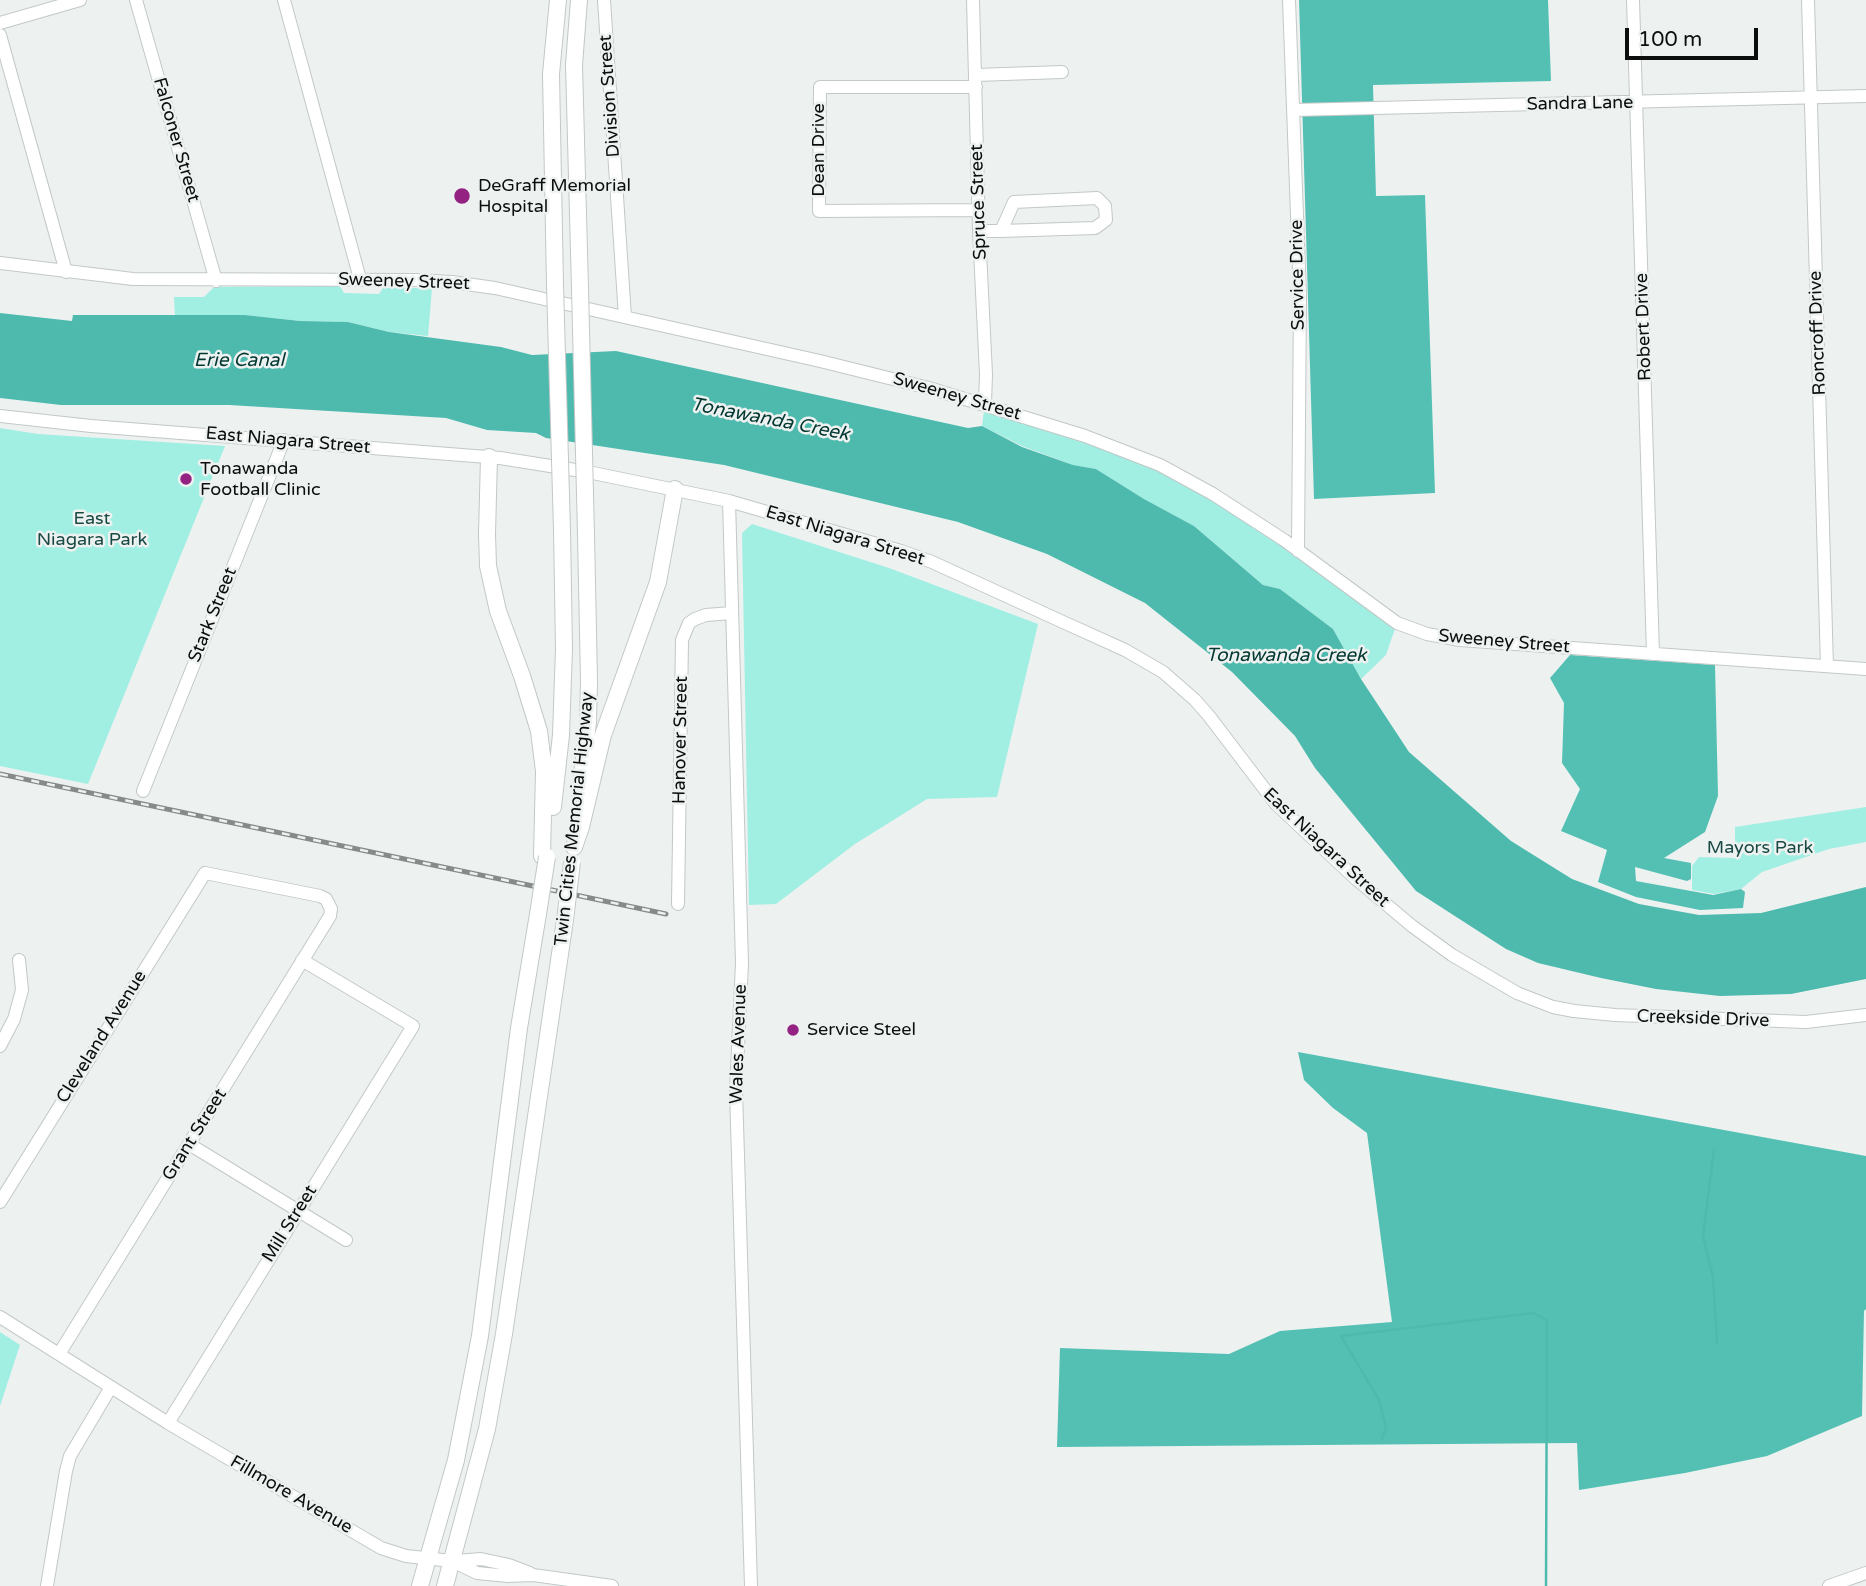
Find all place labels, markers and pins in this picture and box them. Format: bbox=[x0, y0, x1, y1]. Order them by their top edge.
place label: DeGraff Memorial Hospital bbox=[478, 175, 631, 218]
marker: DeGraff Memorial Hospital bbox=[452, 186, 472, 206]
place label: Tonawanda Football Clinic bbox=[200, 458, 321, 500]
marker: Tonawanda Football Clinic bbox=[178, 471, 194, 487]
place label: Service Steel bbox=[807, 1019, 916, 1041]
marker: Service Steel bbox=[785, 1022, 801, 1038]

